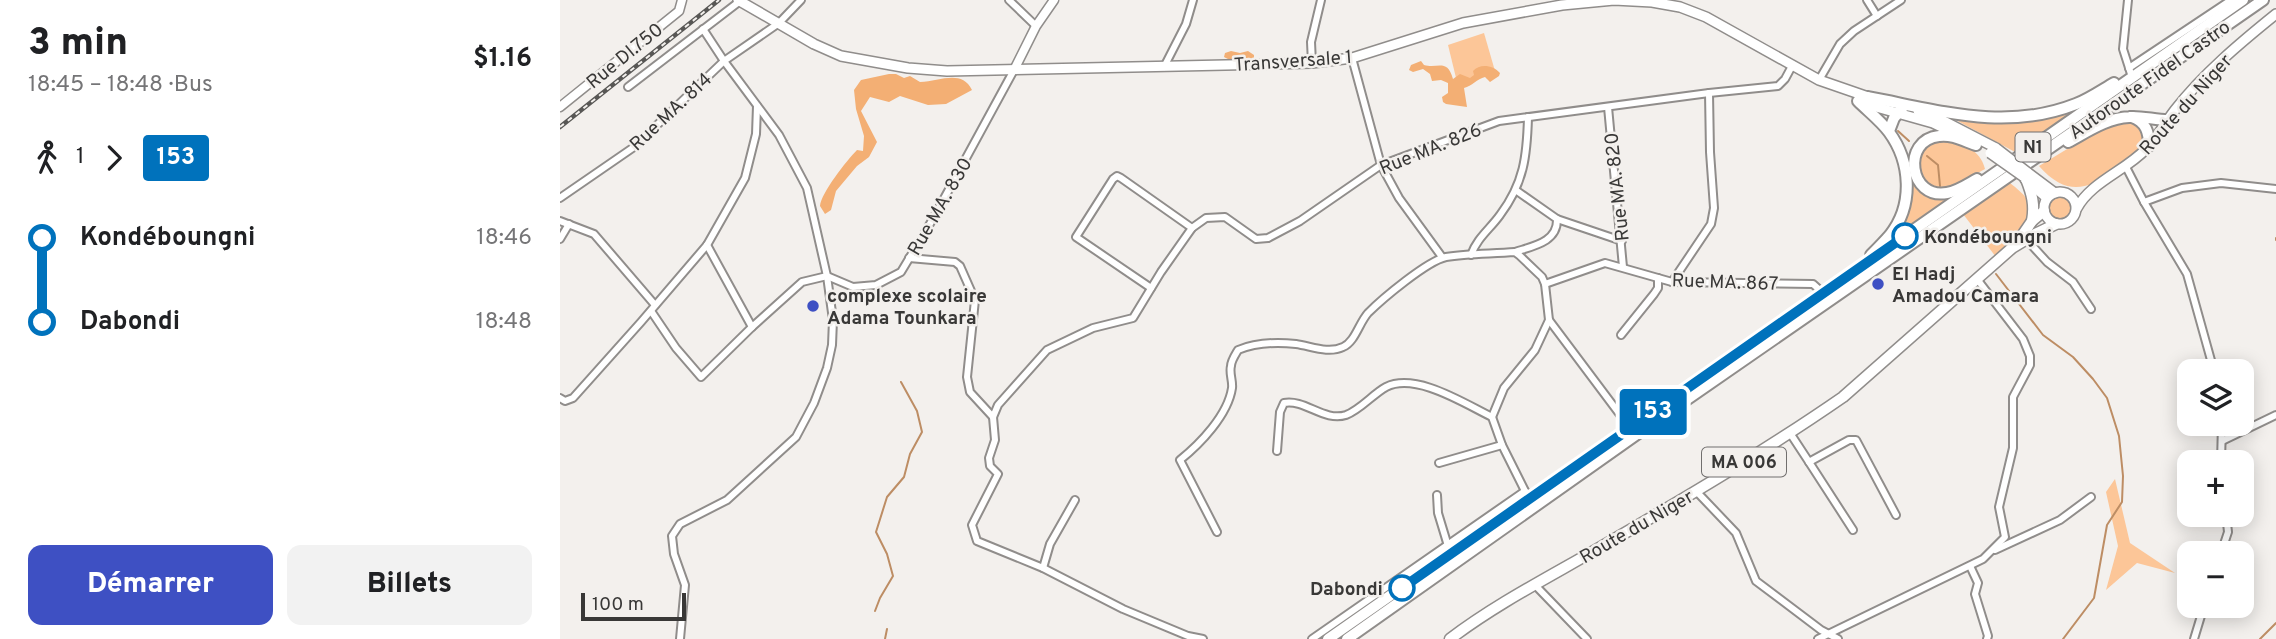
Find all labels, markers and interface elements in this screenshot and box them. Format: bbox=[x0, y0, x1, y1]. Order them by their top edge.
street label: Autoroute Fidel Castro bbox=[2065, 16, 2236, 145]
street label: Rue DI.750 bbox=[582, 18, 669, 95]
text: 3 min bbox=[28, 20, 128, 69]
text: $1.16 bbox=[473, 43, 532, 76]
street label: Transversale 1 bbox=[1233, 46, 1353, 78]
street label: Route du Niger bbox=[2135, 49, 2239, 161]
street label: Rue MA. 814 bbox=[625, 68, 718, 157]
text: 18:45 – 18:48 · Bus bbox=[28, 71, 213, 100]
street label: Rue MA. 826 bbox=[1376, 118, 1485, 181]
street label: Rue MA. 820 bbox=[1600, 131, 1636, 242]
road number: N1 bbox=[2016, 132, 2050, 162]
icon: walk bbox=[28, 139, 66, 177]
icon: forward bbox=[95, 139, 133, 177]
text: 1 bbox=[76, 143, 85, 172]
text: 153 bbox=[157, 143, 195, 173]
street label: Rue MA. 830 bbox=[903, 154, 978, 260]
text: Kondéboungni bbox=[80, 222, 255, 255]
marker: Kondéboungni bbox=[1892, 223, 1918, 249]
text: 18:46 bbox=[476, 224, 532, 253]
place label: Kondéboungni bbox=[1924, 226, 2052, 250]
place label: El Hadj Amadou Camara bbox=[1892, 263, 2039, 309]
street label: Rue MA. 867 bbox=[1671, 269, 1779, 297]
marker: El Hadj Amadou Camara bbox=[1870, 276, 1886, 292]
place label: complexe scolaire Adama Tounkara bbox=[827, 285, 987, 331]
marker: complexe scolaire Adama Tounkara bbox=[805, 298, 821, 314]
text: Dabondi bbox=[80, 306, 180, 339]
text: 18:48 bbox=[476, 308, 532, 337]
map controls bbox=[2177, 359, 2254, 618]
button: layers bbox=[2177, 359, 2254, 436]
line badge: 153 bbox=[1613, 389, 1693, 435]
text: 153 bbox=[1634, 397, 1672, 427]
road number: MA 006 bbox=[1702, 448, 1786, 476]
button: + bbox=[2177, 450, 2254, 527]
street label: Route du Niger bbox=[1576, 485, 1699, 570]
button: − bbox=[2177, 541, 2254, 618]
button: Démarrer bbox=[28, 545, 273, 625]
button: Billets bbox=[287, 545, 532, 625]
marker: Dabondi bbox=[1389, 575, 1415, 601]
place label: Dabondi bbox=[1310, 578, 1383, 602]
scale bar bbox=[581, 590, 686, 622]
text: 100 m bbox=[592, 593, 644, 617]

